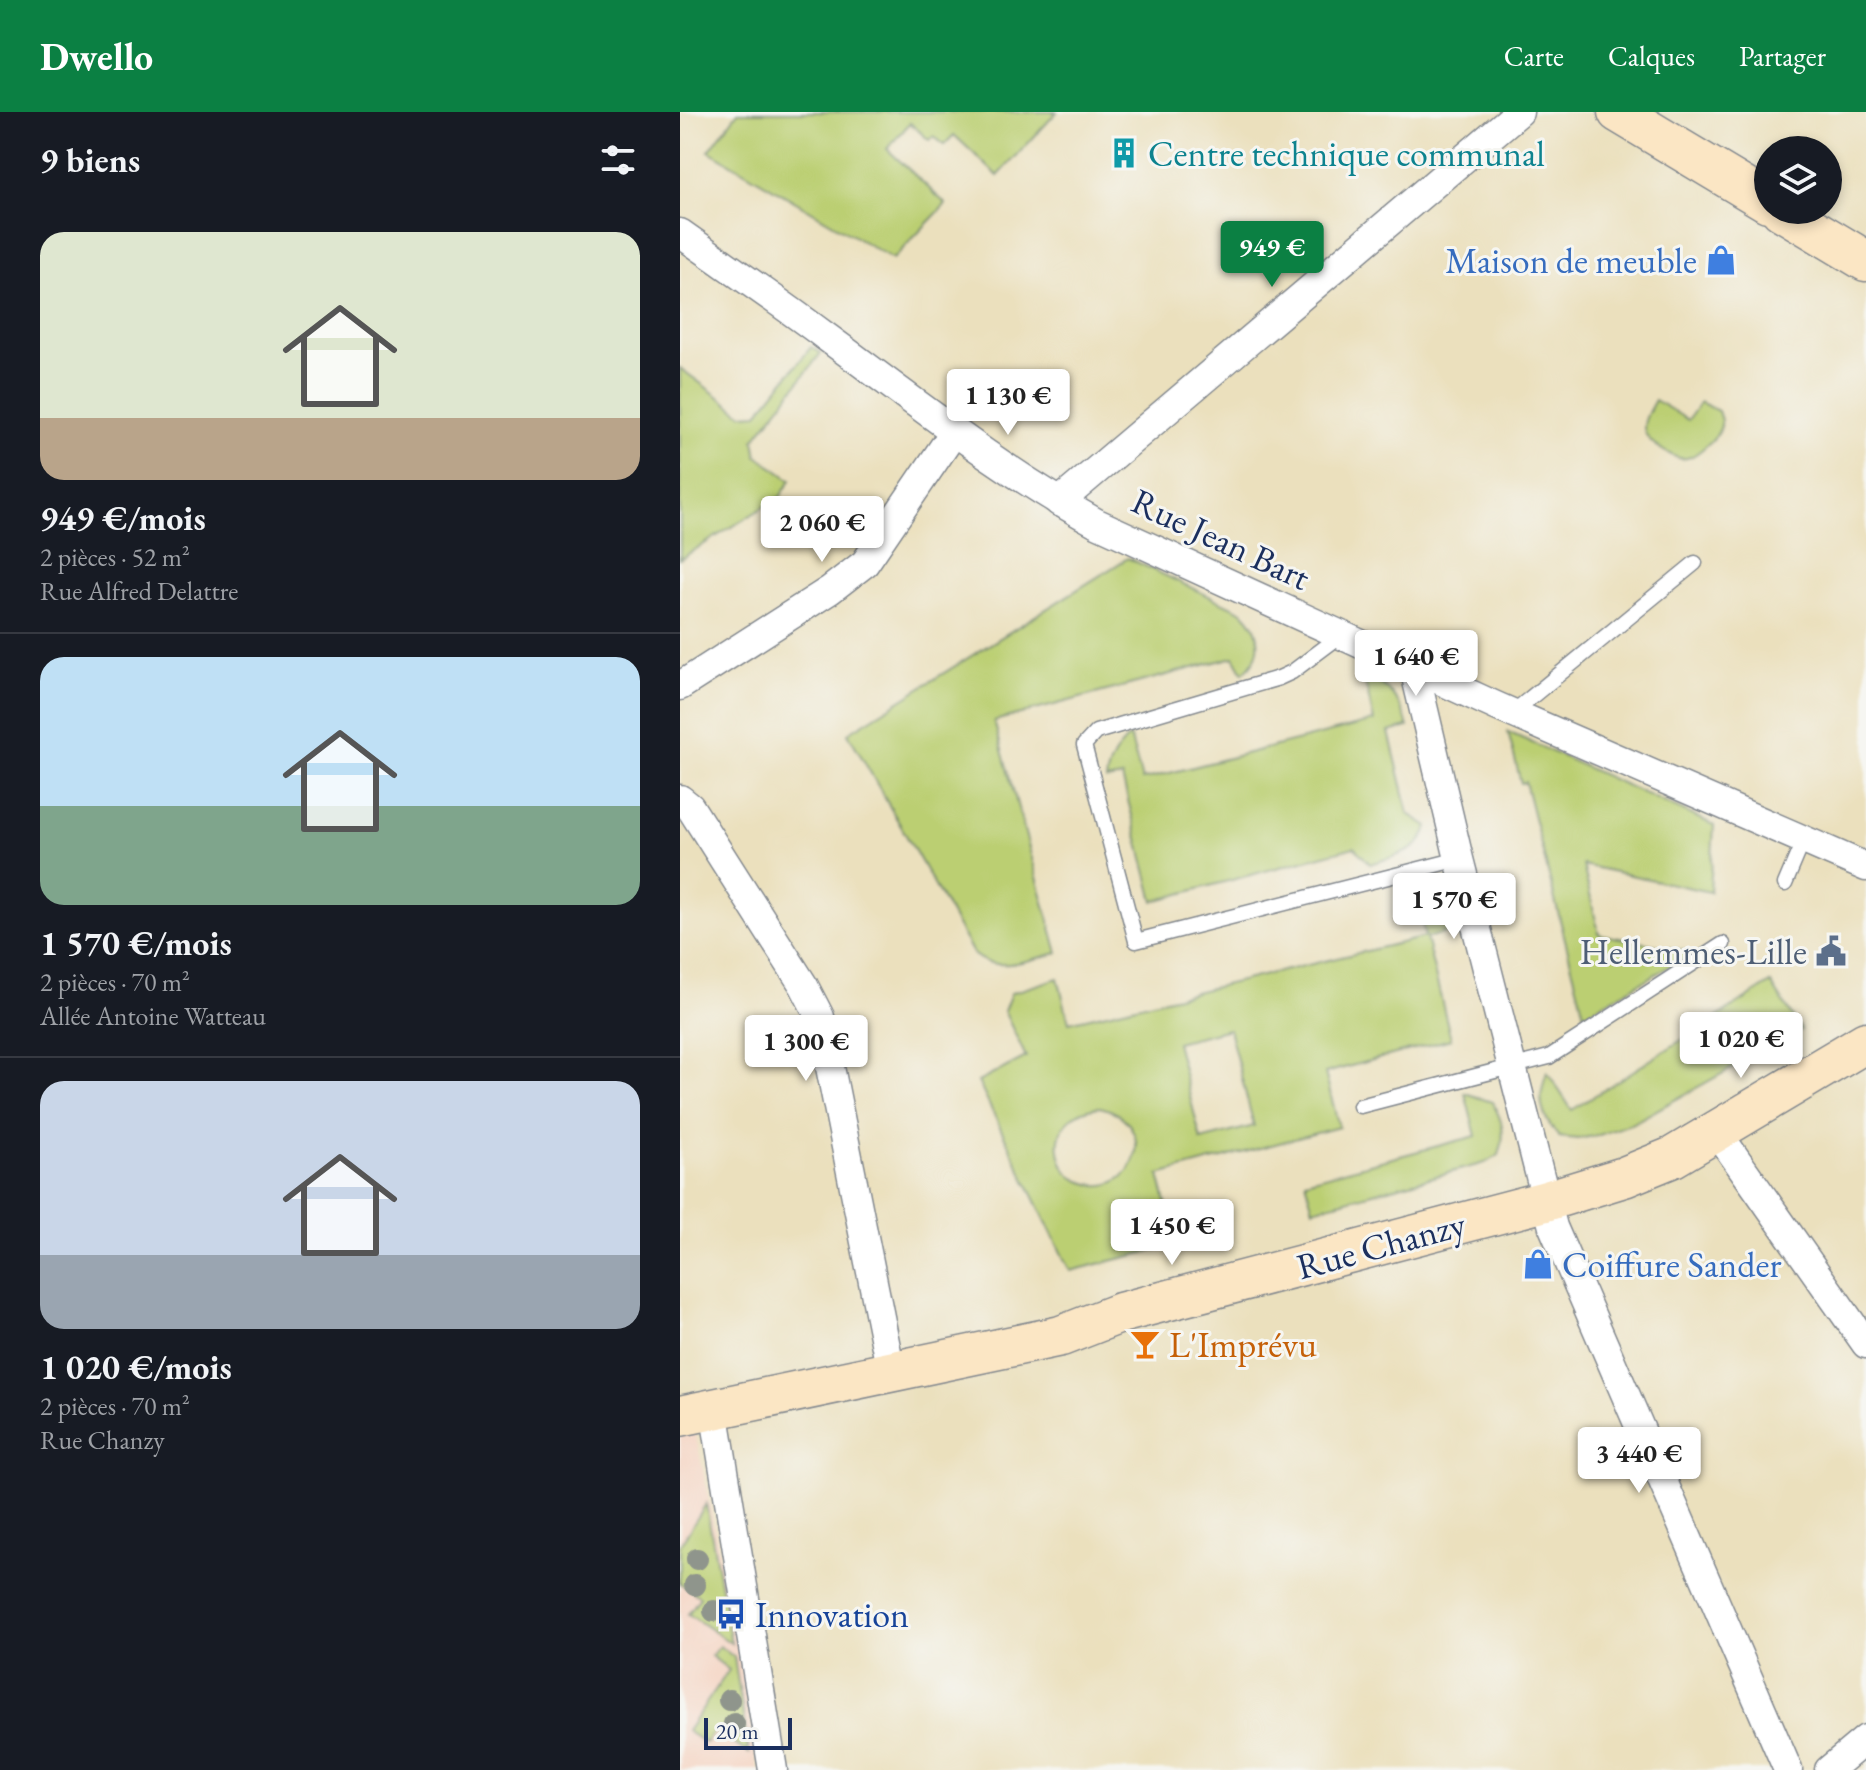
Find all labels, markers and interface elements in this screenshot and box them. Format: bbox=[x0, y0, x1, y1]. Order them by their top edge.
text: Dwello bbox=[40, 32, 153, 81]
text: Carte bbox=[1504, 38, 1564, 74]
text: Calques bbox=[1608, 38, 1695, 74]
text: Partager bbox=[1739, 38, 1826, 74]
place label: Centre technique communal bbox=[1148, 130, 1545, 177]
building icon: Centre technique communal bbox=[1107, 136, 1141, 170]
map controls bbox=[1754, 136, 1842, 224]
button: layers bbox=[1754, 136, 1842, 224]
text: 9 biens bbox=[40, 138, 140, 182]
icon: filters bbox=[596, 138, 640, 182]
pin: 949 € bbox=[1216, 221, 1328, 289]
text: 949 € bbox=[1239, 230, 1305, 264]
place label: Maison de meuble bbox=[1445, 237, 1697, 284]
shop icon: Maison de meuble bbox=[1704, 243, 1738, 277]
icon: home bbox=[268, 284, 412, 428]
pin: 1 130 € bbox=[934, 369, 1082, 437]
text: 1 130 € bbox=[965, 378, 1051, 412]
street label: Rue Jean Bart bbox=[1124, 477, 1318, 601]
text: 949 €/mois bbox=[40, 496, 206, 540]
pin: 2 060 € bbox=[748, 496, 896, 564]
text: 2 060 € bbox=[779, 505, 865, 539]
text: 2 pièces · 52 m² bbox=[40, 540, 190, 574]
text: Rue Alfred Delattre bbox=[40, 574, 239, 608]
pin: 1 640 € bbox=[1342, 630, 1490, 698]
text: 1 640 € bbox=[1373, 639, 1459, 673]
icon: home bbox=[268, 709, 412, 853]
pin: 1 570 € bbox=[1380, 873, 1528, 941]
text: 1 570 € bbox=[1411, 882, 1497, 916]
text: 1 570 €/mois bbox=[40, 921, 232, 965]
place label: Hellemmes-Lille bbox=[1580, 928, 1807, 975]
public building icon: Hellemmes-Lille bbox=[1814, 934, 1848, 968]
text: 2 pièces · 70 m² bbox=[40, 965, 190, 999]
text: Allée Antoine Watteau bbox=[40, 999, 266, 1033]
pin: 1 020 € bbox=[1667, 1012, 1815, 1080]
pin: 1 300 € bbox=[732, 1015, 880, 1083]
text: 1 020 € bbox=[1698, 1021, 1784, 1055]
text: 1 300 € bbox=[763, 1024, 849, 1058]
icon: home bbox=[268, 1133, 412, 1277]
pin: 1 450 € bbox=[1098, 1199, 1246, 1267]
street label: Rue Chanzy bbox=[1292, 1200, 1471, 1290]
text: 1 450 € bbox=[1129, 1208, 1215, 1242]
place label: Coiffure Sander bbox=[1562, 1241, 1782, 1288]
shop icon: Coiffure Sander bbox=[1521, 1247, 1555, 1281]
place label: L'Imprévu bbox=[1169, 1321, 1317, 1368]
bar icon: L'Imprévu bbox=[1128, 1327, 1162, 1361]
text: 1 020 €/mois bbox=[40, 1345, 232, 1389]
text: 2 pièces · 70 m² bbox=[40, 1389, 190, 1423]
text: Rue Chanzy bbox=[40, 1423, 165, 1457]
pin: 3 440 € bbox=[1565, 1427, 1713, 1495]
text: 3 440 € bbox=[1596, 1436, 1682, 1470]
place label: Innovation bbox=[755, 1591, 909, 1638]
bus stop icon: Innovation bbox=[714, 1597, 748, 1631]
scale bar bbox=[704, 1714, 792, 1750]
text: 20 m bbox=[716, 1717, 759, 1746]

